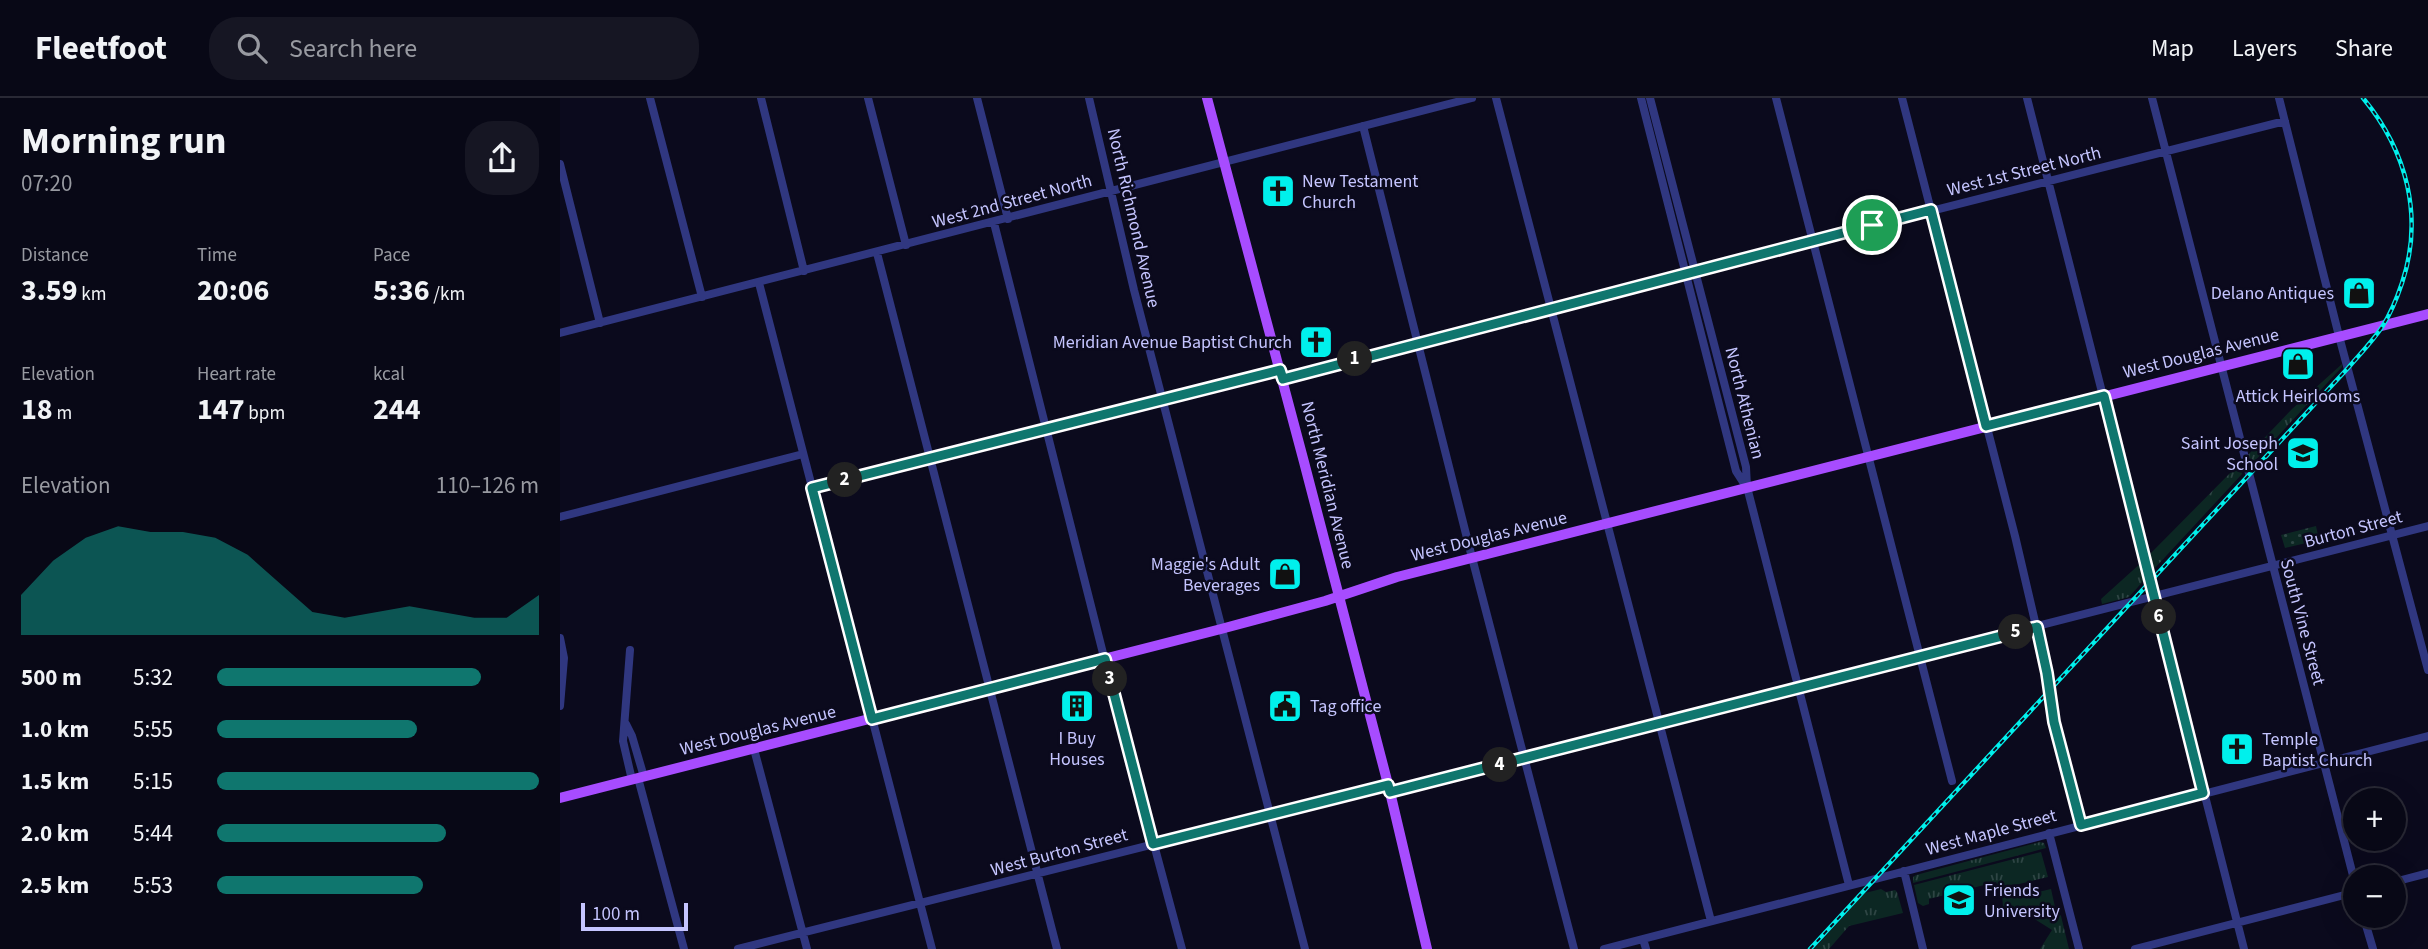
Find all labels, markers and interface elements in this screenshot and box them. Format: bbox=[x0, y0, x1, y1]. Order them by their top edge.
search box bbox=[209, 17, 699, 80]
text: Fleetfoot bbox=[35, 25, 167, 72]
icon: search bbox=[233, 29, 271, 67]
text: Search here bbox=[289, 30, 417, 67]
text: Map bbox=[2151, 31, 2194, 66]
text: Layers bbox=[2232, 31, 2297, 66]
text: Share bbox=[2335, 31, 2393, 66]
text: Morning run bbox=[21, 114, 226, 168]
button: share bbox=[465, 121, 539, 195]
street label: North Richmond Avenue bbox=[1101, 126, 1166, 310]
street label: West 1st Street North bbox=[1944, 140, 2104, 203]
text: 07:20 bbox=[21, 167, 72, 200]
street label: West 2nd Street North bbox=[929, 168, 1095, 235]
place label: New Testament Church bbox=[1302, 169, 1418, 215]
church icon: New Testament Church bbox=[1259, 172, 1297, 210]
pin bbox=[1842, 195, 1902, 255]
icon: arrive bbox=[1853, 206, 1891, 244]
text: Distance bbox=[21, 242, 89, 269]
text: Time bbox=[197, 242, 237, 269]
text: Pace bbox=[373, 242, 410, 269]
text: 3.59 bbox=[21, 269, 78, 312]
text: 20:06 bbox=[197, 269, 269, 312]
text: 5:36 bbox=[373, 269, 430, 312]
shop icon: Delano Antiques bbox=[2340, 274, 2378, 312]
text: km bbox=[78, 281, 107, 308]
text: /km bbox=[430, 281, 465, 308]
place label: Delano Antiques bbox=[2211, 281, 2334, 306]
street label: West Douglas Avenue bbox=[2121, 322, 2282, 385]
church icon: Meridian Avenue Baptist Church bbox=[1297, 323, 1335, 361]
place label: Meridian Avenue Baptist Church bbox=[1053, 330, 1292, 355]
pin: 1 bbox=[1338, 342, 1372, 376]
street label: North Athenian bbox=[1719, 344, 1771, 462]
text: 1 bbox=[1349, 345, 1360, 372]
shop icon: Attick Heirlooms bbox=[2279, 345, 2317, 383]
text: Elevation bbox=[21, 361, 95, 388]
text: Heart rate bbox=[197, 361, 276, 388]
text: kcal bbox=[373, 361, 405, 388]
place label: Attick Heirlooms bbox=[2236, 384, 2360, 409]
text: 18 bbox=[21, 388, 53, 431]
text: 147 bbox=[197, 388, 245, 431]
text: 244 bbox=[373, 388, 421, 431]
street label: North Meridian Avenue bbox=[1295, 399, 1360, 572]
text: m bbox=[53, 400, 72, 427]
text: bpm bbox=[245, 400, 285, 427]
place label: Saint Joseph School bbox=[2181, 431, 2278, 477]
school or university icon: Saint Joseph School bbox=[2284, 434, 2322, 472]
pin: 2 bbox=[828, 462, 862, 498]
text: 2 bbox=[839, 466, 850, 493]
text: Elevation bbox=[21, 469, 111, 502]
text: 110–126 m bbox=[436, 469, 539, 502]
street label: Burton Street bbox=[2301, 504, 2405, 555]
street label: West Douglas Avenue bbox=[1409, 505, 1570, 568]
place label: Maggie's Adult Beverages bbox=[1151, 552, 1260, 598]
shop icon: Maggie's Adult Beverages bbox=[1266, 555, 1304, 593]
street label: South Vine Street bbox=[2274, 556, 2331, 688]
pin: 6 bbox=[2142, 600, 2176, 634]
text: 6 bbox=[2153, 603, 2164, 630]
pin: 5 bbox=[1998, 614, 2034, 650]
text: 5 bbox=[2010, 618, 2021, 645]
text: 500 m bbox=[21, 661, 82, 694]
text: 5:32 bbox=[133, 661, 173, 694]
pin: 3 bbox=[1092, 662, 1128, 696]
text: 3 bbox=[1104, 665, 1115, 692]
building icon: I Buy Houses bbox=[1058, 687, 1096, 725]
public building icon: Tag office bbox=[1266, 687, 1304, 725]
place label: Tag office bbox=[1310, 694, 1381, 719]
street label: West Douglas Avenue bbox=[678, 699, 839, 762]
text: 1.0 km bbox=[21, 713, 89, 746]
text: 5:55 bbox=[133, 713, 173, 746]
place label: I Buy Houses bbox=[1049, 726, 1105, 772]
place label: Temple Baptist Church bbox=[2262, 727, 2373, 773]
church icon: Temple Baptist Church bbox=[2218, 730, 2256, 768]
pin: 4 bbox=[1482, 748, 1518, 782]
text: 4 bbox=[1494, 751, 1505, 778]
text: 1.5 km bbox=[21, 765, 89, 798]
text: 5:15 bbox=[133, 765, 173, 798]
map controls bbox=[2343, 788, 2406, 928]
button: + bbox=[2343, 788, 2406, 851]
street label: West Maple Street bbox=[1923, 803, 2059, 862]
text: 2.0 km bbox=[21, 817, 89, 850]
text: 5:44 bbox=[133, 817, 173, 850]
street label: West Burton Street bbox=[988, 822, 1130, 883]
button: − bbox=[2343, 865, 2406, 928]
text: 2.5 km bbox=[21, 869, 89, 902]
text: 5:53 bbox=[133, 869, 173, 902]
place label: Friends University bbox=[1984, 878, 2060, 924]
school or university icon: Friends University bbox=[1940, 881, 1978, 919]
scale bar bbox=[581, 900, 688, 932]
text: 100 m bbox=[592, 901, 640, 928]

